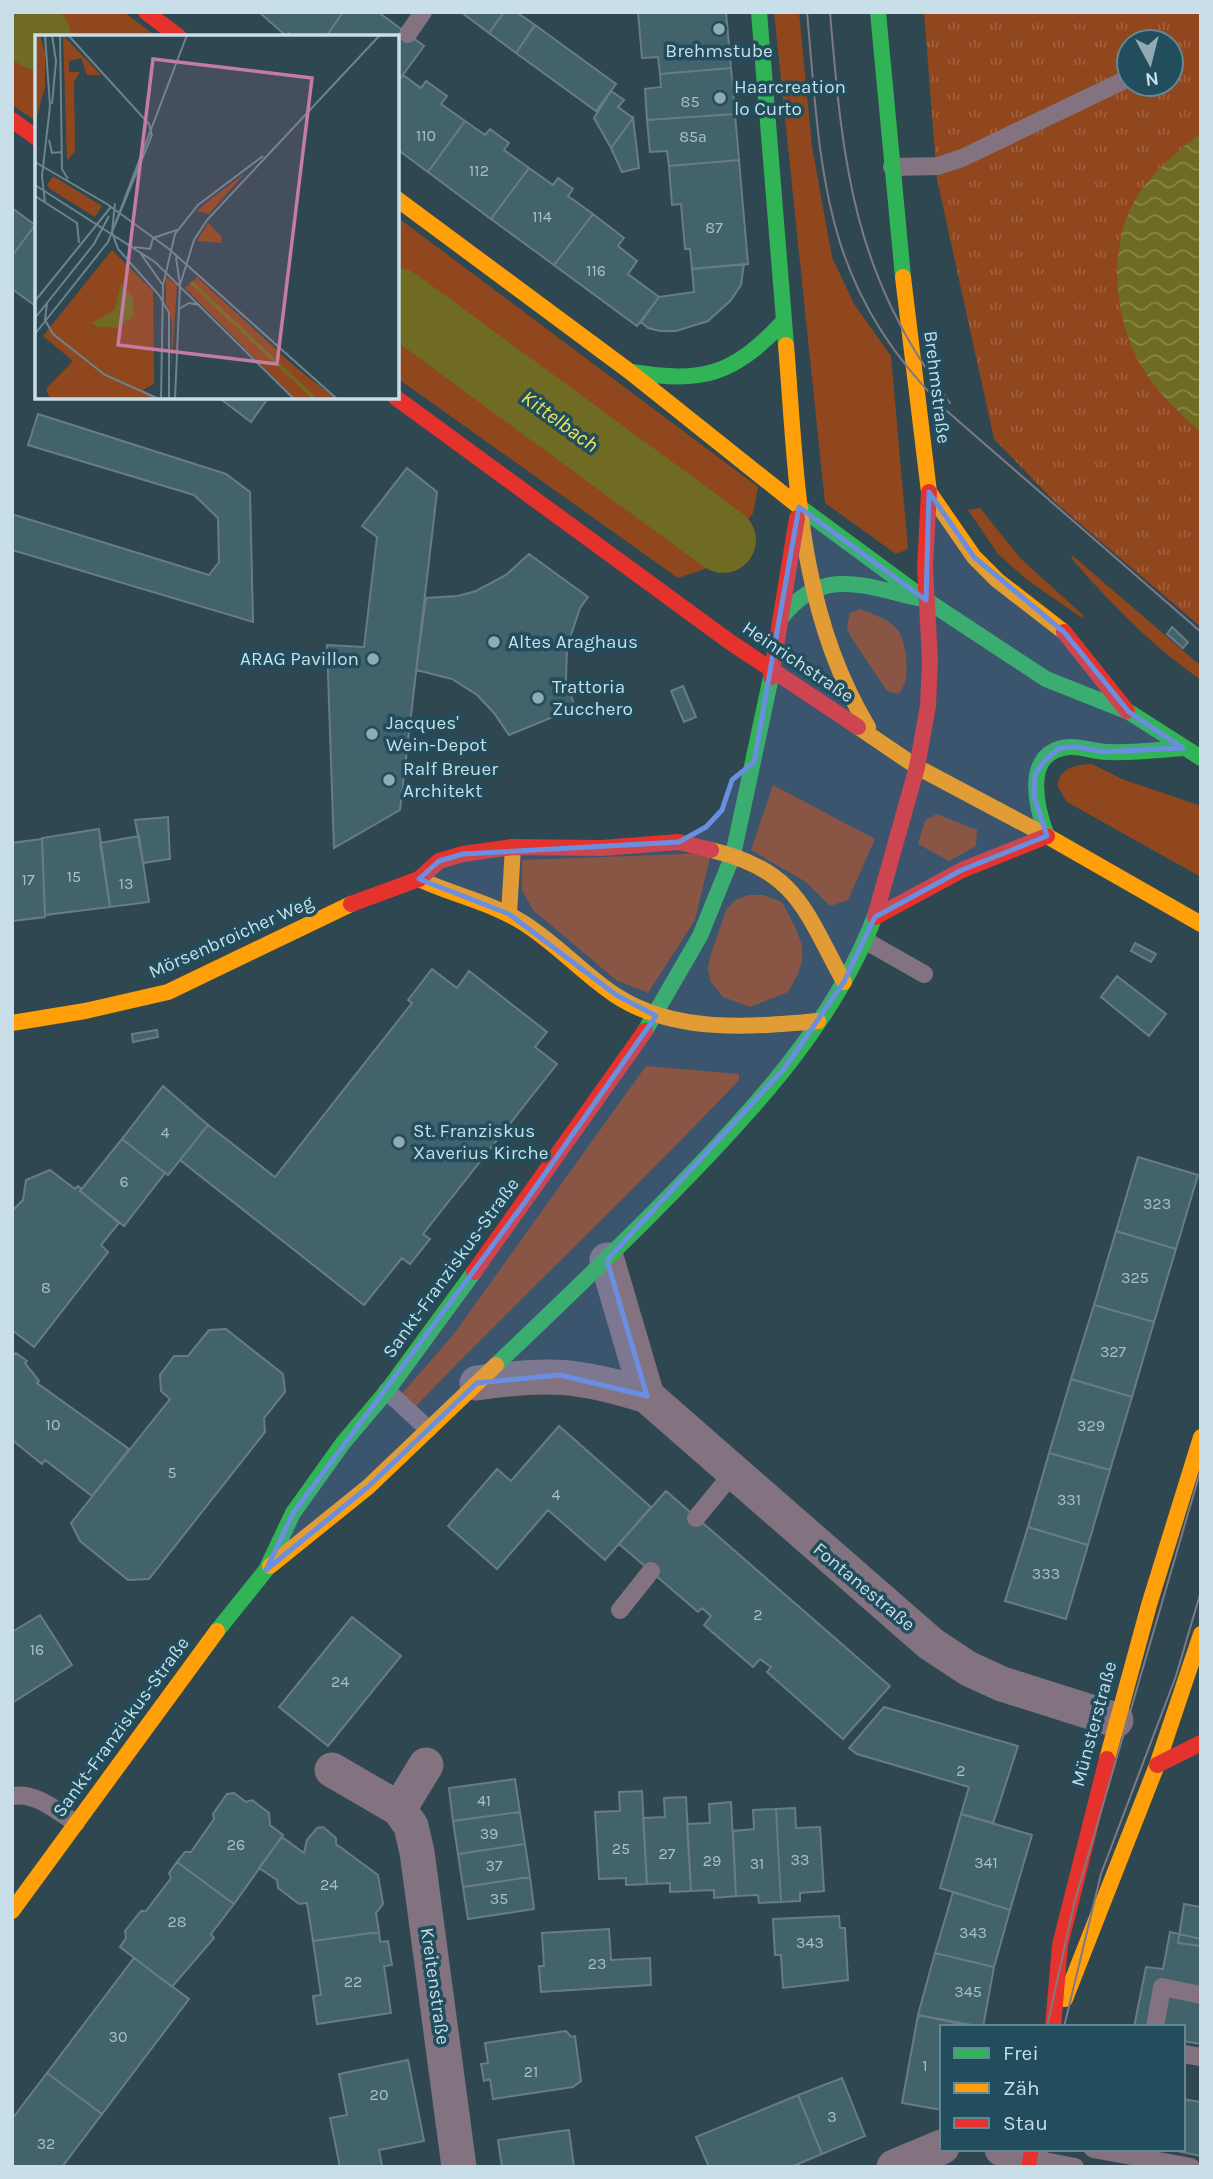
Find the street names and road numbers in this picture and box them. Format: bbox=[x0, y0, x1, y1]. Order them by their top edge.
street label: Brehmstraße bbox=[919, 329, 955, 445]
street label: Heinrichstraße bbox=[738, 617, 858, 707]
street label: Mörsenbroicher Weg bbox=[145, 891, 317, 983]
street label: Sankt-Franziskus-Straße bbox=[378, 1174, 524, 1362]
street label: Fontanestraße bbox=[809, 1538, 919, 1636]
street label: Sankt-Franziskus-Straße bbox=[48, 1633, 194, 1821]
street label: Münsterstraße bbox=[1067, 1659, 1121, 1789]
street label: Kreitenstraße bbox=[416, 1926, 454, 2046]

